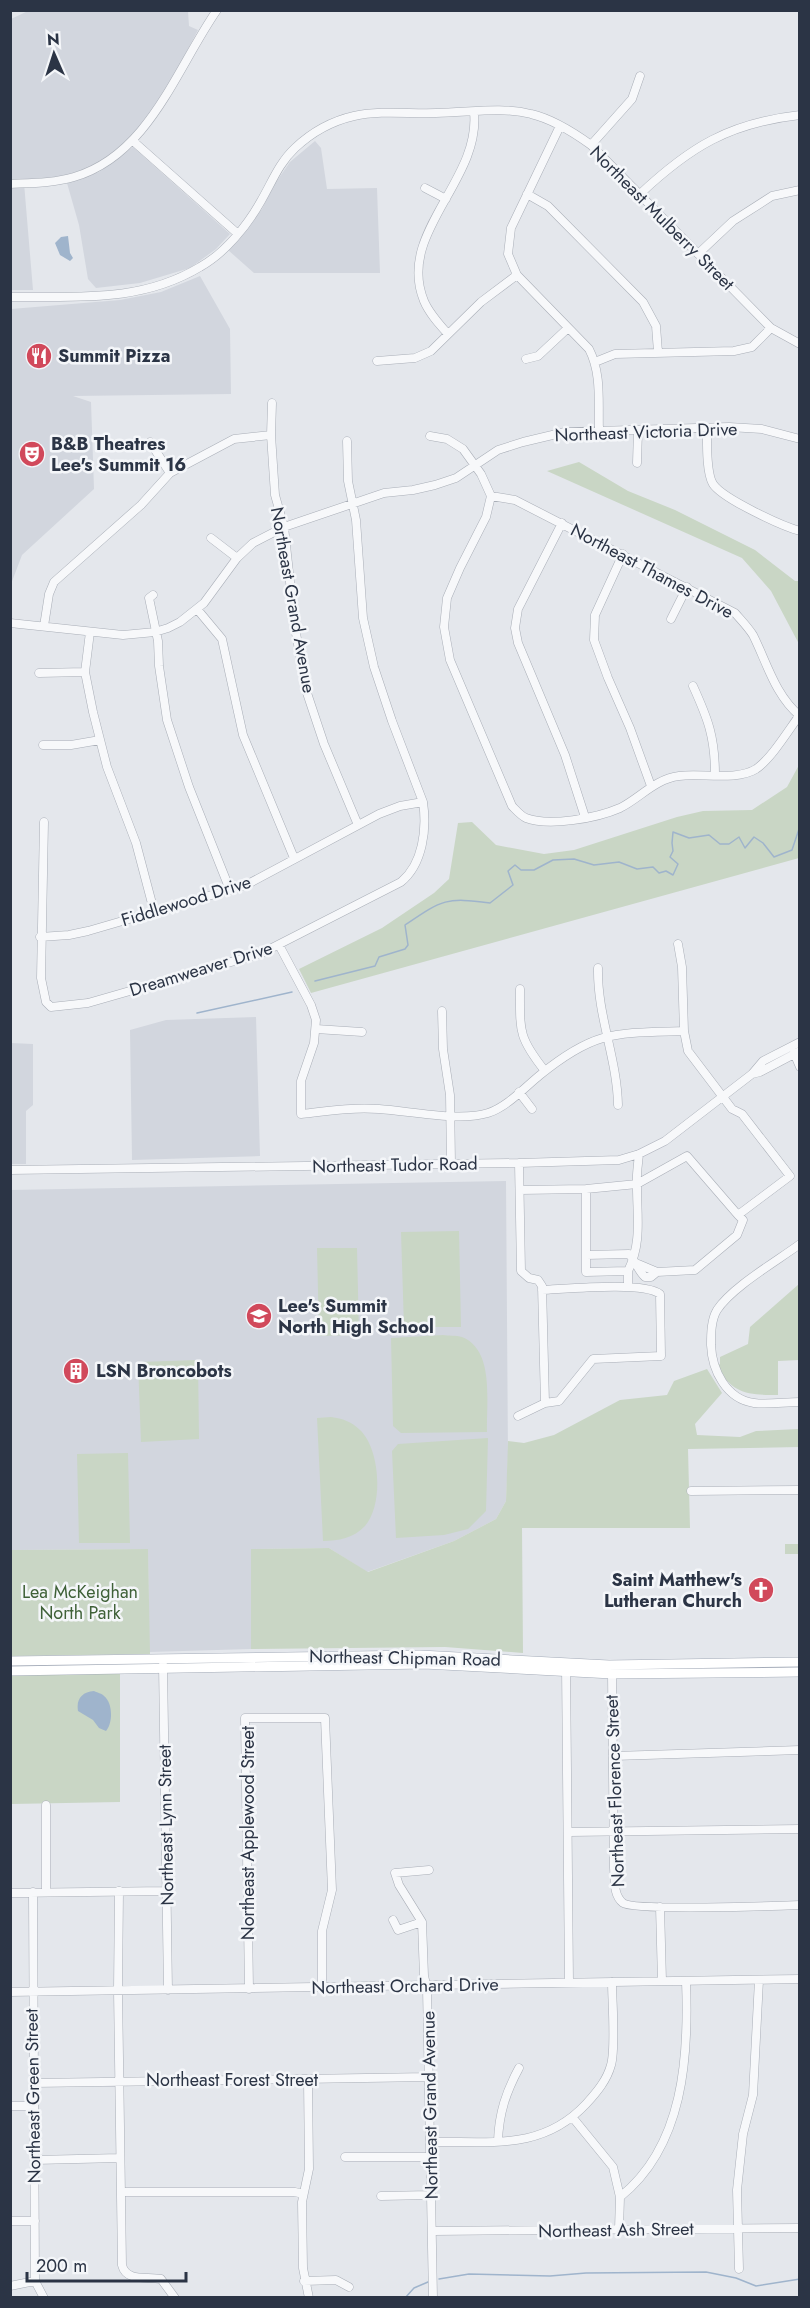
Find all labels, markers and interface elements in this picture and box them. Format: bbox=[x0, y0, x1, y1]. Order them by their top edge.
north arrow bbox=[24, 24, 84, 84]
text: N bbox=[46, 28, 60, 51]
street label: Northeast Mulberry Street bbox=[584, 140, 741, 297]
restaurant icon: Summit Pizza bbox=[24, 341, 54, 371]
place label: Summit Pizza bbox=[58, 343, 170, 369]
street label: Northeast Victoria Drive bbox=[554, 416, 738, 448]
place label: B&B Theatres Lee's Summit 16 bbox=[51, 431, 186, 478]
theatre icon: B&B Theatres Lee's Summit 16 bbox=[17, 439, 47, 469]
street label: Northeast Grand Avenue bbox=[264, 505, 322, 695]
street label: Northeast Thames Drive bbox=[566, 517, 738, 625]
street label: Fiddlewood Drive bbox=[118, 869, 254, 933]
street label: Dreamweaver Drive bbox=[126, 935, 276, 1003]
street label: Northeast Tudor Road bbox=[312, 1151, 478, 1179]
place label: Lee's Summit North High School bbox=[278, 1293, 434, 1340]
school or university icon: Lee's Summit North High School bbox=[244, 1301, 274, 1331]
building icon: LSN Broncobots bbox=[61, 1356, 91, 1386]
place label: LSN Broncobots bbox=[96, 1358, 232, 1384]
place label: Saint Matthew's Lutheran Church bbox=[604, 1567, 742, 1614]
church icon: Saint Matthew's Lutheran Church bbox=[746, 1575, 776, 1605]
park label: Lea McKeighan North Park bbox=[22, 1579, 138, 1626]
street label: Northeast Chipman Road bbox=[309, 1643, 501, 1673]
street label: Northeast Florence Street bbox=[599, 1694, 631, 1888]
street label: Northeast Applewood Street bbox=[235, 1725, 261, 1940]
street label: Northeast Lynn Street bbox=[152, 1744, 180, 1906]
street label: Northeast Orchard Drive bbox=[311, 1971, 499, 2001]
street label: Northeast Green Street bbox=[18, 2008, 48, 2184]
street label: Northeast Grand Avenue bbox=[415, 2010, 445, 2200]
street label: Northeast Forest Street bbox=[146, 2067, 319, 2093]
street label: Northeast Ash Street bbox=[538, 2216, 695, 2244]
scale bar bbox=[27, 2245, 186, 2283]
text: 200 m bbox=[36, 2253, 87, 2279]

